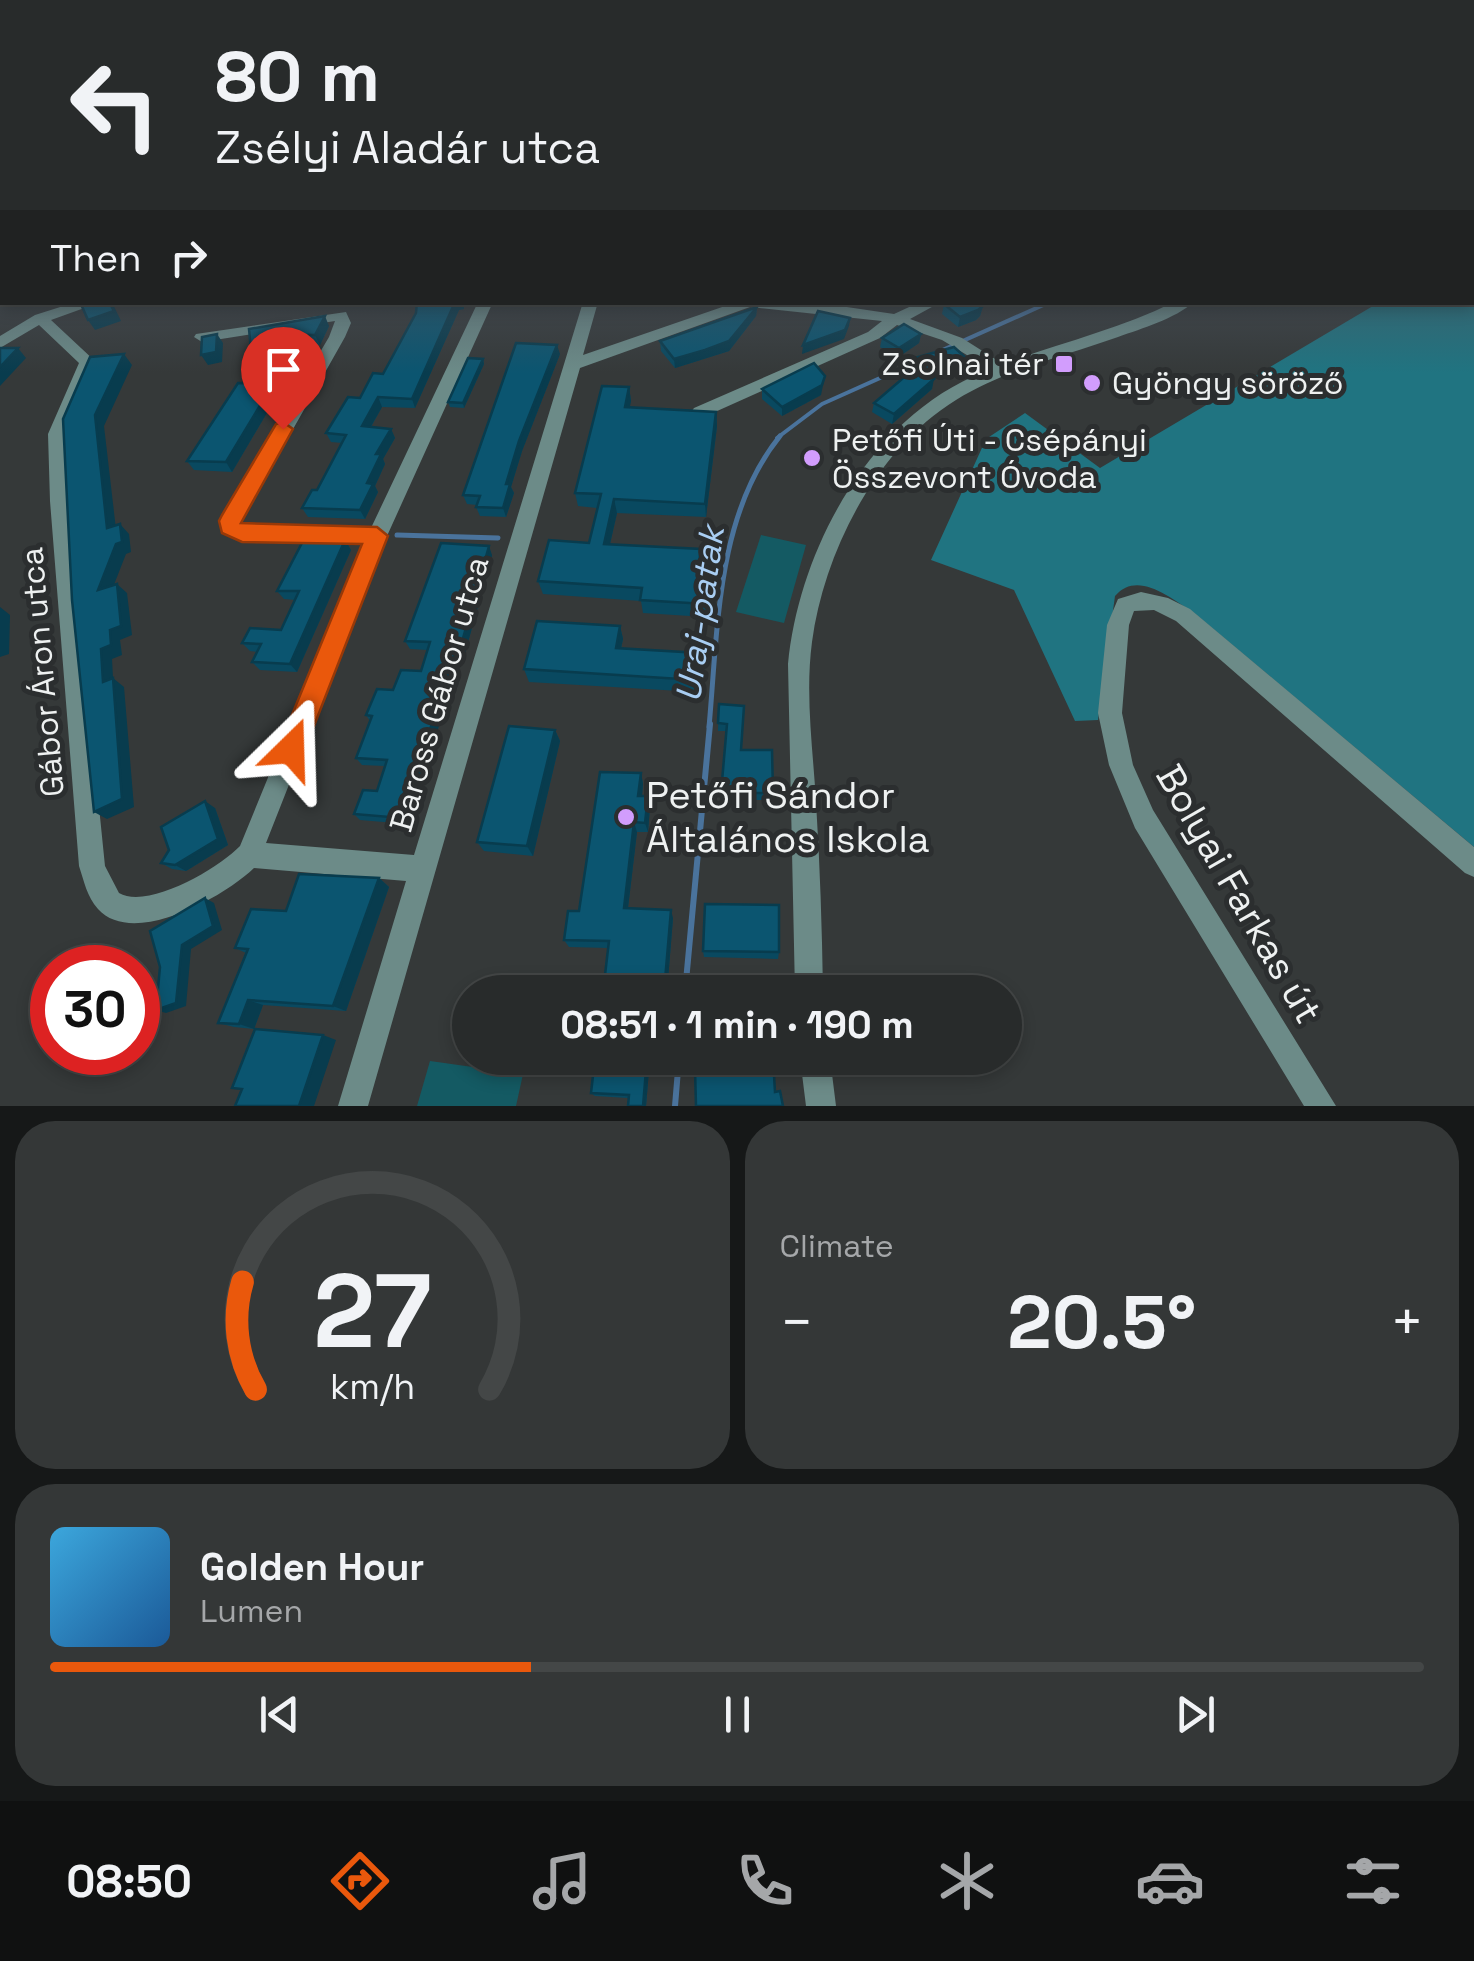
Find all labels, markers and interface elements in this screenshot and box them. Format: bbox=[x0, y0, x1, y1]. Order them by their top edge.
text: 80 m bbox=[215, 32, 380, 121]
icon: left bbox=[50, 40, 180, 170]
text: Zsélyi Aladár utca bbox=[215, 119, 600, 176]
icon: right bbox=[161, 230, 216, 285]
text: Then bbox=[50, 234, 141, 282]
pin bbox=[241, 327, 326, 430]
icon: arrive bbox=[256, 342, 311, 397]
place label: Zsolnai tér bbox=[882, 344, 1044, 384]
marker: Zsolnai tér bbox=[1053, 353, 1075, 375]
place label: Gyöngy söröző bbox=[1112, 363, 1344, 403]
marker: Gyöngy söröző bbox=[1081, 372, 1103, 394]
place label: Petőfi Úti - Csépányi Összevont Óvoda bbox=[832, 420, 1147, 497]
marker: Petőfi Úti - Csépányi Összevont Óvoda bbox=[801, 447, 823, 469]
water label: Uraj-patak bbox=[666, 519, 735, 705]
street label: Gábor Áron utca bbox=[11, 546, 73, 798]
street label: Baross Gábor utca bbox=[381, 552, 497, 836]
position arrow bbox=[239, 697, 343, 801]
street label: Bolyai Farkas út bbox=[1146, 756, 1332, 1032]
place label: Petőfi Sándor Általános Iskola bbox=[646, 771, 930, 863]
marker: Petőfi Sándor Általános Iskola bbox=[615, 806, 637, 828]
speed limit sign: 30 bbox=[30, 945, 160, 1075]
text: 08:51 · 1 min · 190 m bbox=[560, 1001, 914, 1049]
text: Climate bbox=[780, 1226, 894, 1266]
text: 27 bbox=[313, 1245, 431, 1377]
text: 20.5° bbox=[1007, 1274, 1196, 1370]
text: − bbox=[780, 1287, 814, 1357]
text: + bbox=[1390, 1287, 1424, 1357]
text: km/h bbox=[330, 1364, 415, 1409]
text: Golden Hour bbox=[200, 1543, 424, 1591]
text: Lumen bbox=[200, 1591, 303, 1631]
icon: previous bbox=[252, 1687, 307, 1742]
icon: pause bbox=[710, 1687, 765, 1742]
icon: next bbox=[1168, 1687, 1223, 1742]
icon: directions bbox=[325, 1846, 395, 1916]
icon: music bbox=[527, 1846, 597, 1916]
icon: phone bbox=[730, 1846, 800, 1916]
icon: climate bbox=[932, 1846, 1002, 1916]
icon: car bbox=[1135, 1846, 1205, 1916]
icon: filters bbox=[1338, 1846, 1408, 1916]
text: 08:50 bbox=[66, 1853, 192, 1910]

